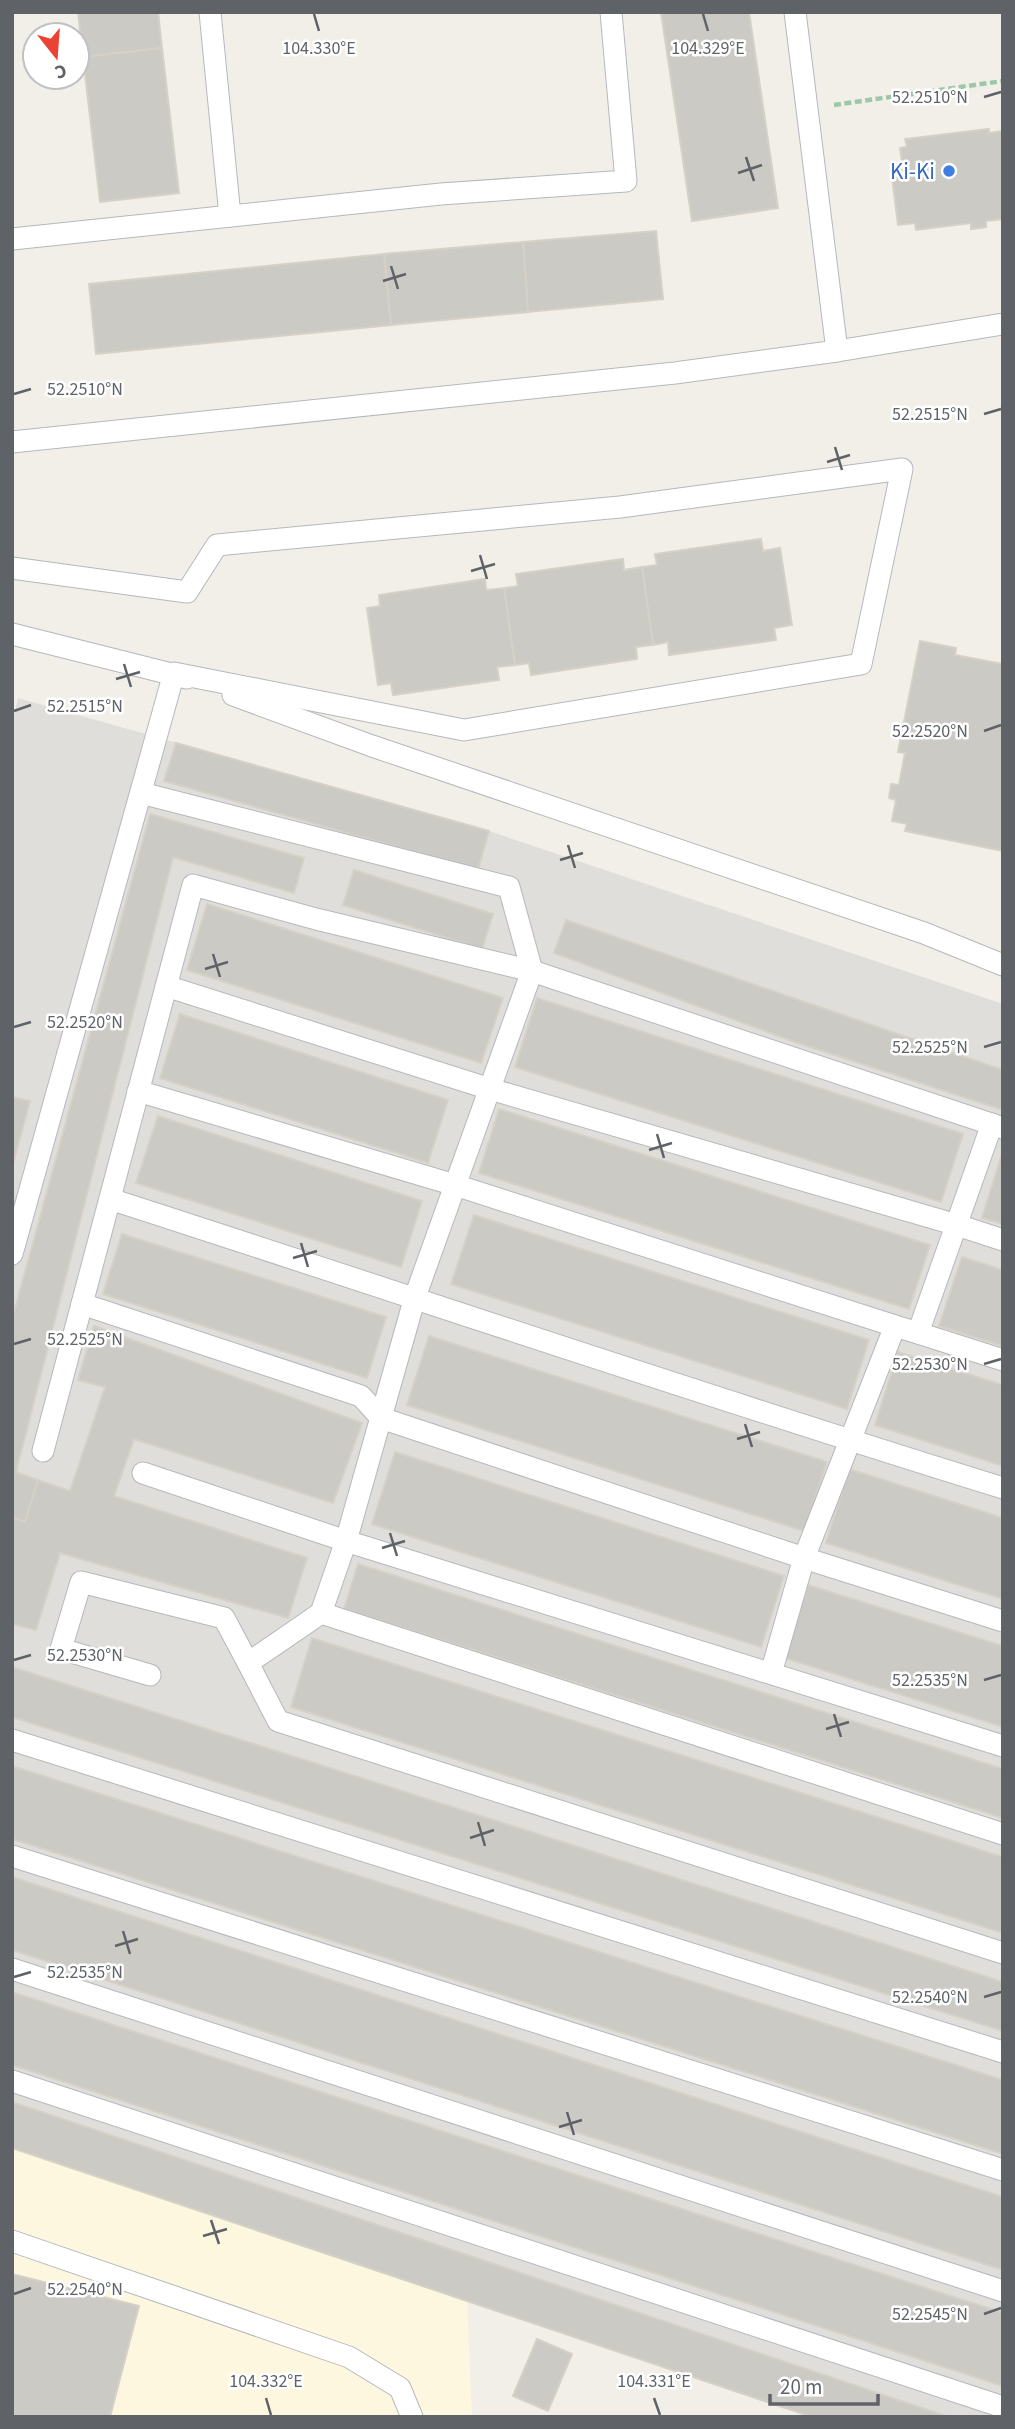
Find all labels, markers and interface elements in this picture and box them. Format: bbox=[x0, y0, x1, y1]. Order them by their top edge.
north arrow bbox=[21, 21, 91, 91]
text: 104.330°E bbox=[282, 36, 356, 61]
text: 104.329°E bbox=[671, 36, 745, 61]
text: С bbox=[51, 56, 70, 85]
text: 52.2510°N bbox=[892, 85, 968, 110]
place label: Ki-Ki bbox=[890, 155, 935, 188]
marker: Ki-Ki bbox=[941, 163, 957, 179]
text: 52.2510°N bbox=[47, 377, 123, 402]
text: 52.2515°N bbox=[892, 402, 968, 427]
text: 52.2515°N bbox=[47, 694, 123, 719]
text: 52.2520°N bbox=[892, 719, 968, 744]
text: 52.2520°N bbox=[47, 1010, 123, 1035]
text: 52.2525°N bbox=[892, 1035, 968, 1060]
text: 52.2525°N bbox=[47, 1327, 123, 1352]
text: 52.2530°N bbox=[892, 1352, 968, 1377]
text: 52.2530°N bbox=[47, 1643, 123, 1668]
text: 52.2535°N bbox=[892, 1668, 968, 1693]
text: 52.2535°N bbox=[47, 1960, 123, 1985]
text: 52.2540°N bbox=[892, 1985, 968, 2010]
text: 52.2540°N bbox=[47, 2277, 123, 2302]
text: 52.2545°N bbox=[892, 2302, 968, 2327]
scale bar bbox=[770, 2362, 878, 2406]
text: 104.332°E bbox=[229, 2369, 303, 2394]
text: 104.331°E bbox=[617, 2369, 691, 2394]
text: 20 m bbox=[780, 2372, 822, 2402]

